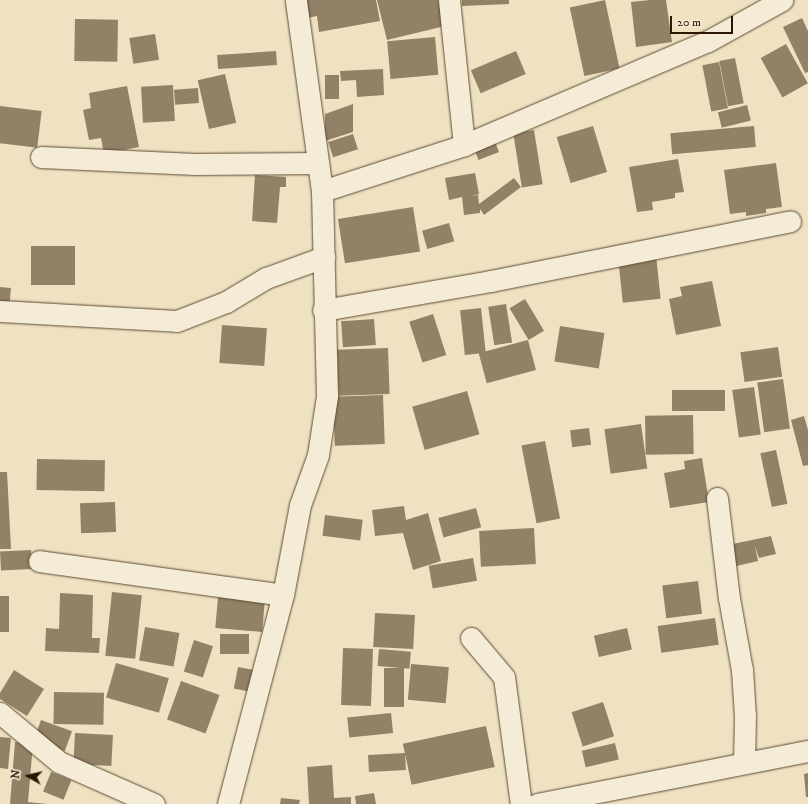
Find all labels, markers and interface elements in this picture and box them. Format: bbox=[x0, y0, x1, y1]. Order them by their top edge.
scale bar bbox=[672, 8, 735, 34]
text: 20 m bbox=[677, 15, 701, 30]
north arrow bbox=[8, 756, 48, 796]
text: N bbox=[9, 769, 24, 780]

